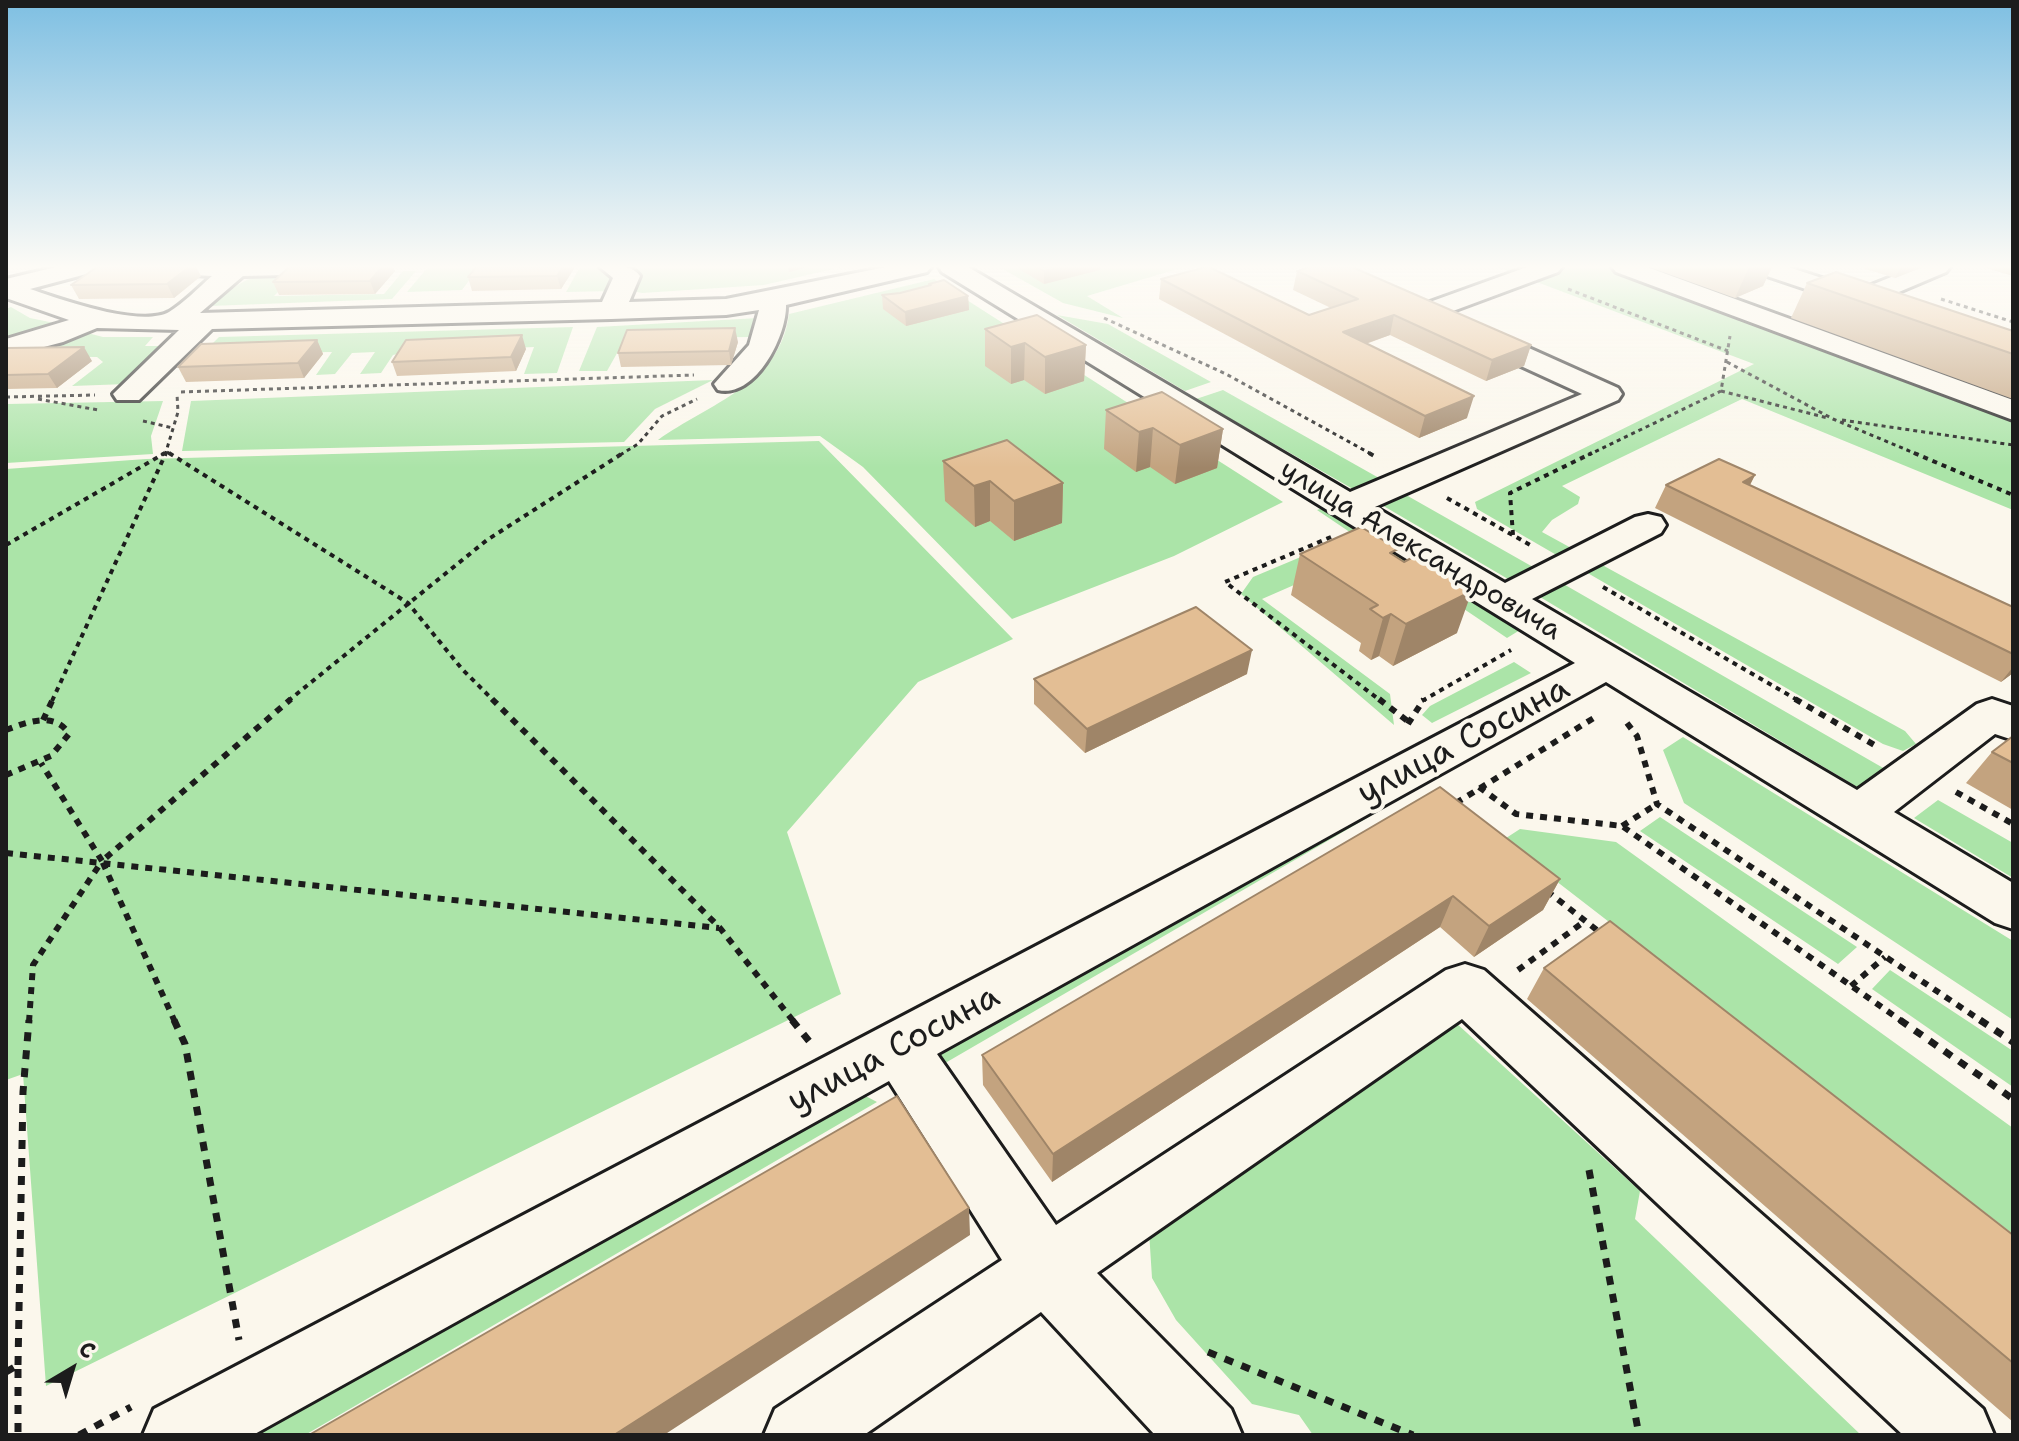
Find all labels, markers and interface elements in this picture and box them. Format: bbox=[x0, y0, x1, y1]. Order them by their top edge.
street label: улица Александровича bbox=[1273, 454, 1567, 648]
street label: улица Сосина bbox=[1351, 669, 1577, 815]
street label: улица Сосина bbox=[781, 977, 1007, 1123]
north arrow bbox=[32, 1329, 112, 1409]
text: С bbox=[73, 1334, 101, 1365]

